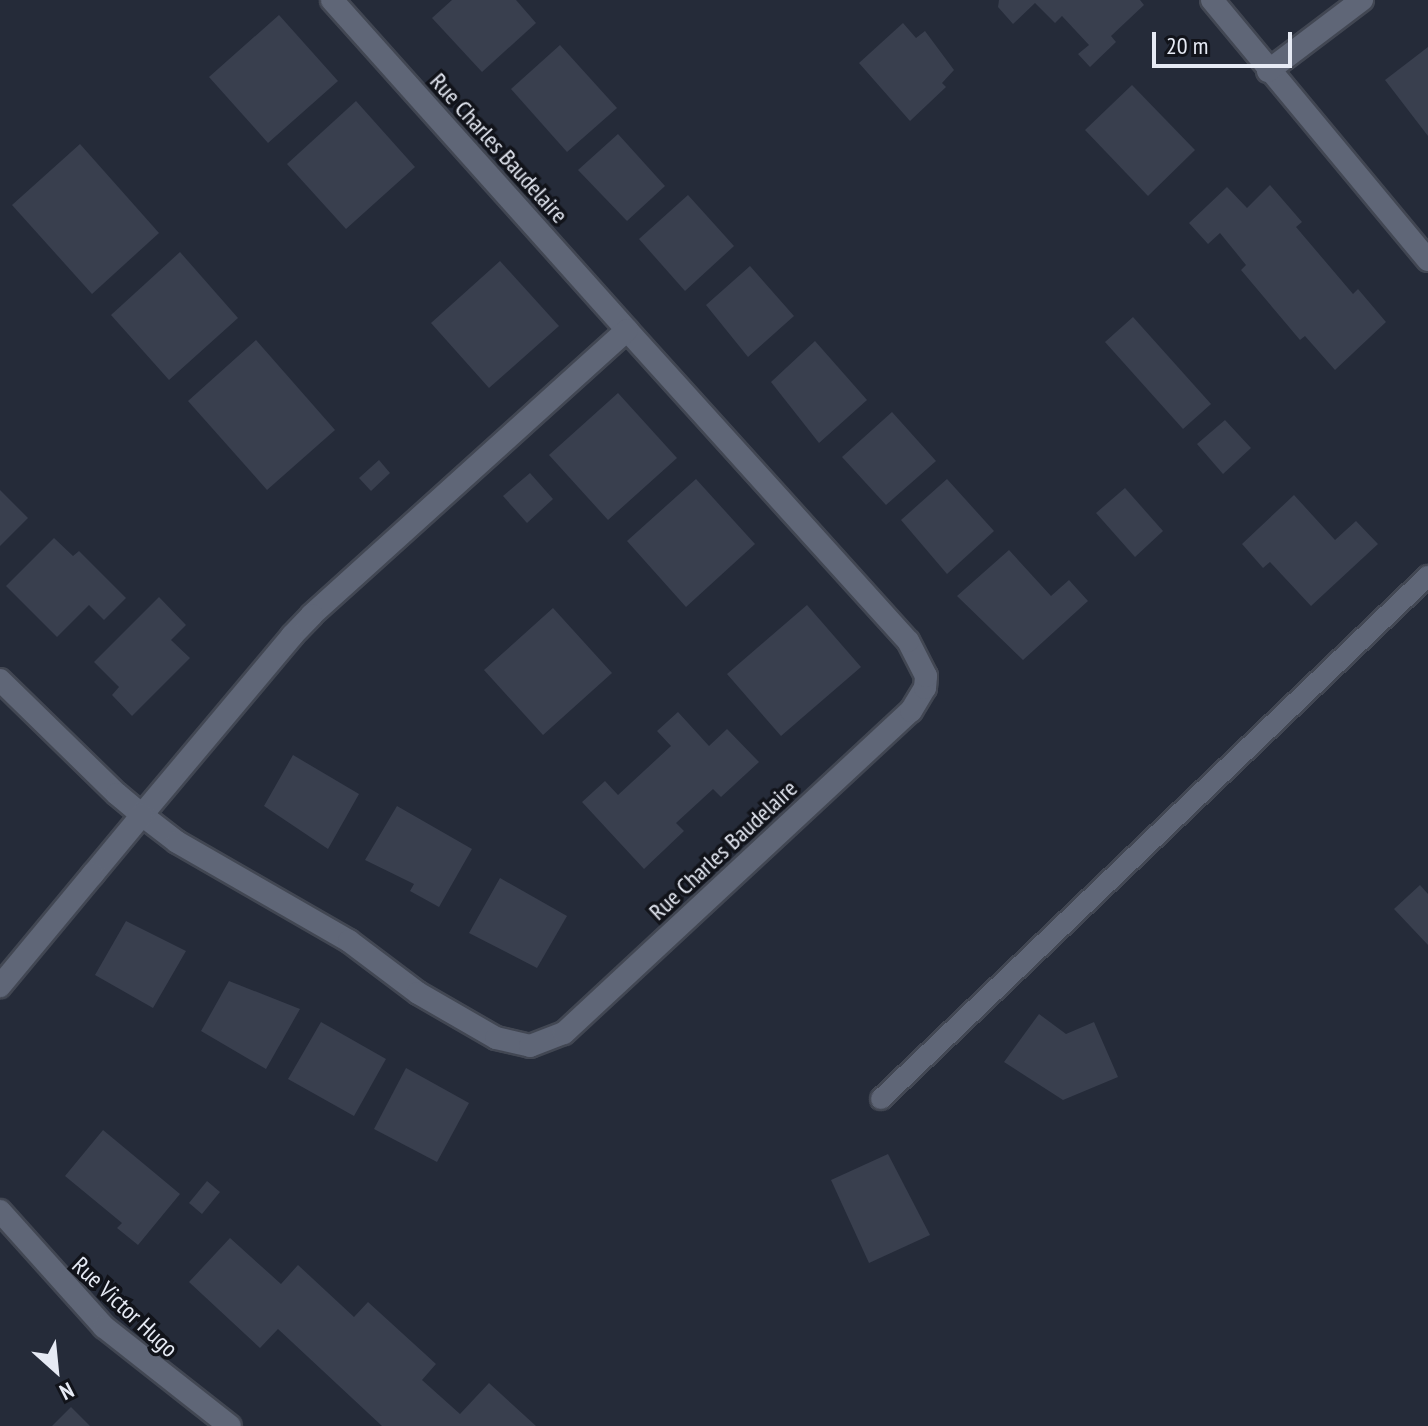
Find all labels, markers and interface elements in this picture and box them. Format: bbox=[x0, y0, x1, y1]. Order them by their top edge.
scale bar bbox=[1156, 16, 1296, 66]
text: 20 m bbox=[1166, 30, 1208, 61]
street label: Rue Charles Baudelaire bbox=[424, 67, 574, 229]
street label: Rue Charles Baudelaire bbox=[643, 774, 803, 926]
street label: Rue Victor Hugo bbox=[66, 1251, 184, 1363]
north arrow bbox=[16, 1330, 96, 1410]
text: N bbox=[55, 1376, 79, 1407]

